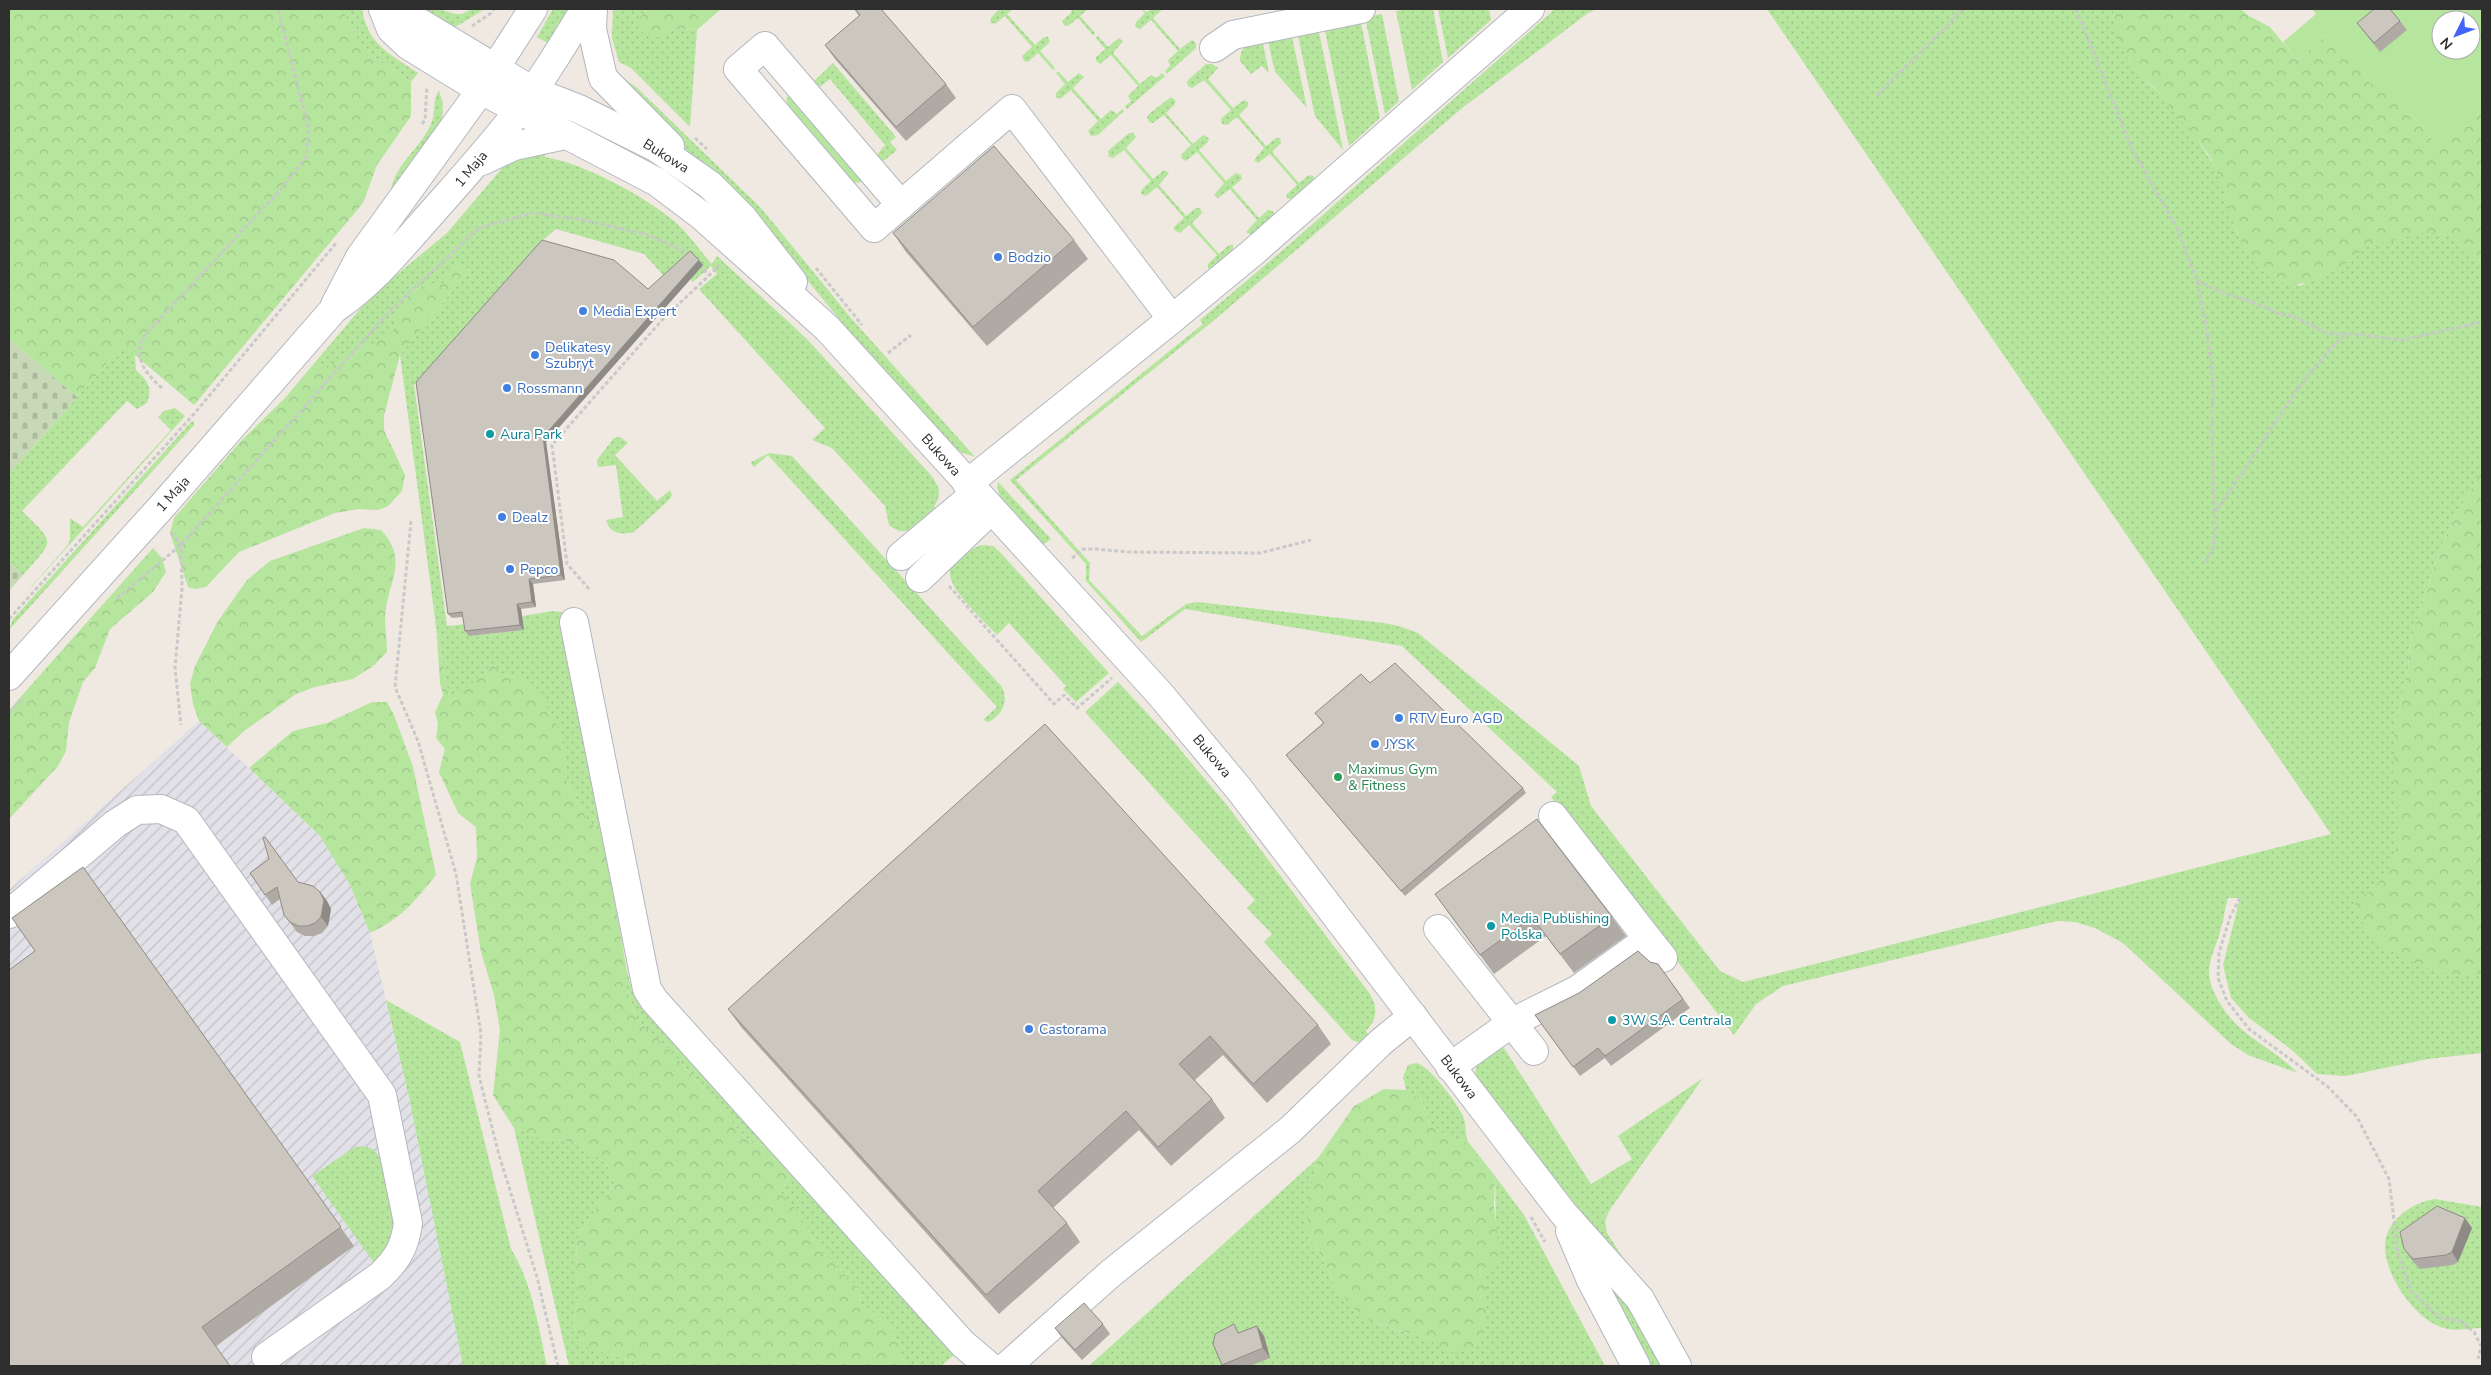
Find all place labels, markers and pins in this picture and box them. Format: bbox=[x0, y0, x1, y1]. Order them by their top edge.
place label: Bodzio bbox=[1008, 248, 1051, 267]
marker: Bodzio bbox=[992, 251, 1004, 263]
place label: Media Expert bbox=[593, 302, 676, 321]
marker: Media Expert bbox=[577, 305, 589, 317]
place label: Delikatesy Szubryt bbox=[545, 338, 611, 373]
marker: Delikatesy Szubryt bbox=[529, 349, 541, 361]
place label: Rossmann bbox=[517, 379, 583, 398]
marker: Rossmann bbox=[501, 382, 513, 394]
place label: Aura Park bbox=[500, 425, 563, 444]
marker: Aura Park bbox=[484, 428, 496, 440]
place label: Dealz bbox=[512, 508, 548, 527]
marker: Dealz bbox=[496, 511, 508, 523]
place label: Pepco bbox=[520, 560, 559, 579]
marker: Pepco bbox=[504, 563, 516, 575]
place label: RTV Euro AGD bbox=[1409, 709, 1503, 728]
marker: RTV Euro AGD bbox=[1393, 712, 1405, 724]
place label: JYSK bbox=[1384, 735, 1415, 754]
marker: JYSK bbox=[1369, 738, 1381, 750]
place label: Maximus Gym & Fitness bbox=[1348, 760, 1438, 795]
marker: Maximus Gym & Fitness bbox=[1332, 771, 1344, 783]
place label: Media Publishing Polska bbox=[1501, 909, 1609, 944]
marker: Media Publishing Polska bbox=[1485, 920, 1497, 932]
place label: 3W S.A. Centrala bbox=[1622, 1011, 1732, 1030]
marker: 3W S.A. Centrala bbox=[1606, 1014, 1618, 1026]
place label: Castorama bbox=[1039, 1020, 1107, 1039]
marker: Castorama bbox=[1023, 1023, 1035, 1035]

